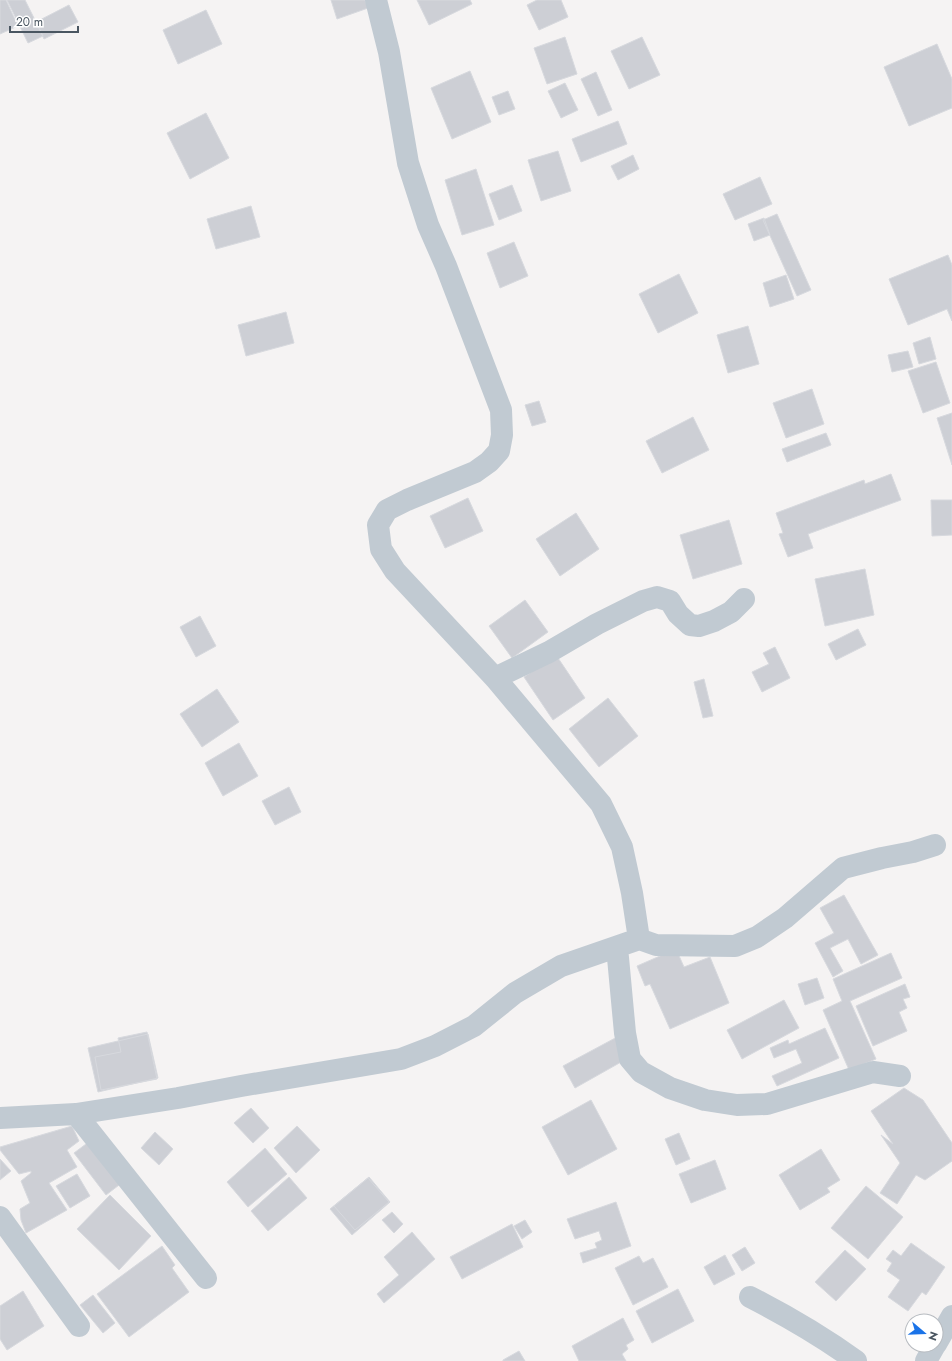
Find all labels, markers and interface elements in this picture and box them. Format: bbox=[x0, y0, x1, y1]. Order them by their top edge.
scale bar bbox=[10, 8, 78, 34]
text: 20 m bbox=[16, 13, 43, 31]
north arrow bbox=[904, 1313, 944, 1353]
text: N bbox=[924, 1330, 942, 1343]

